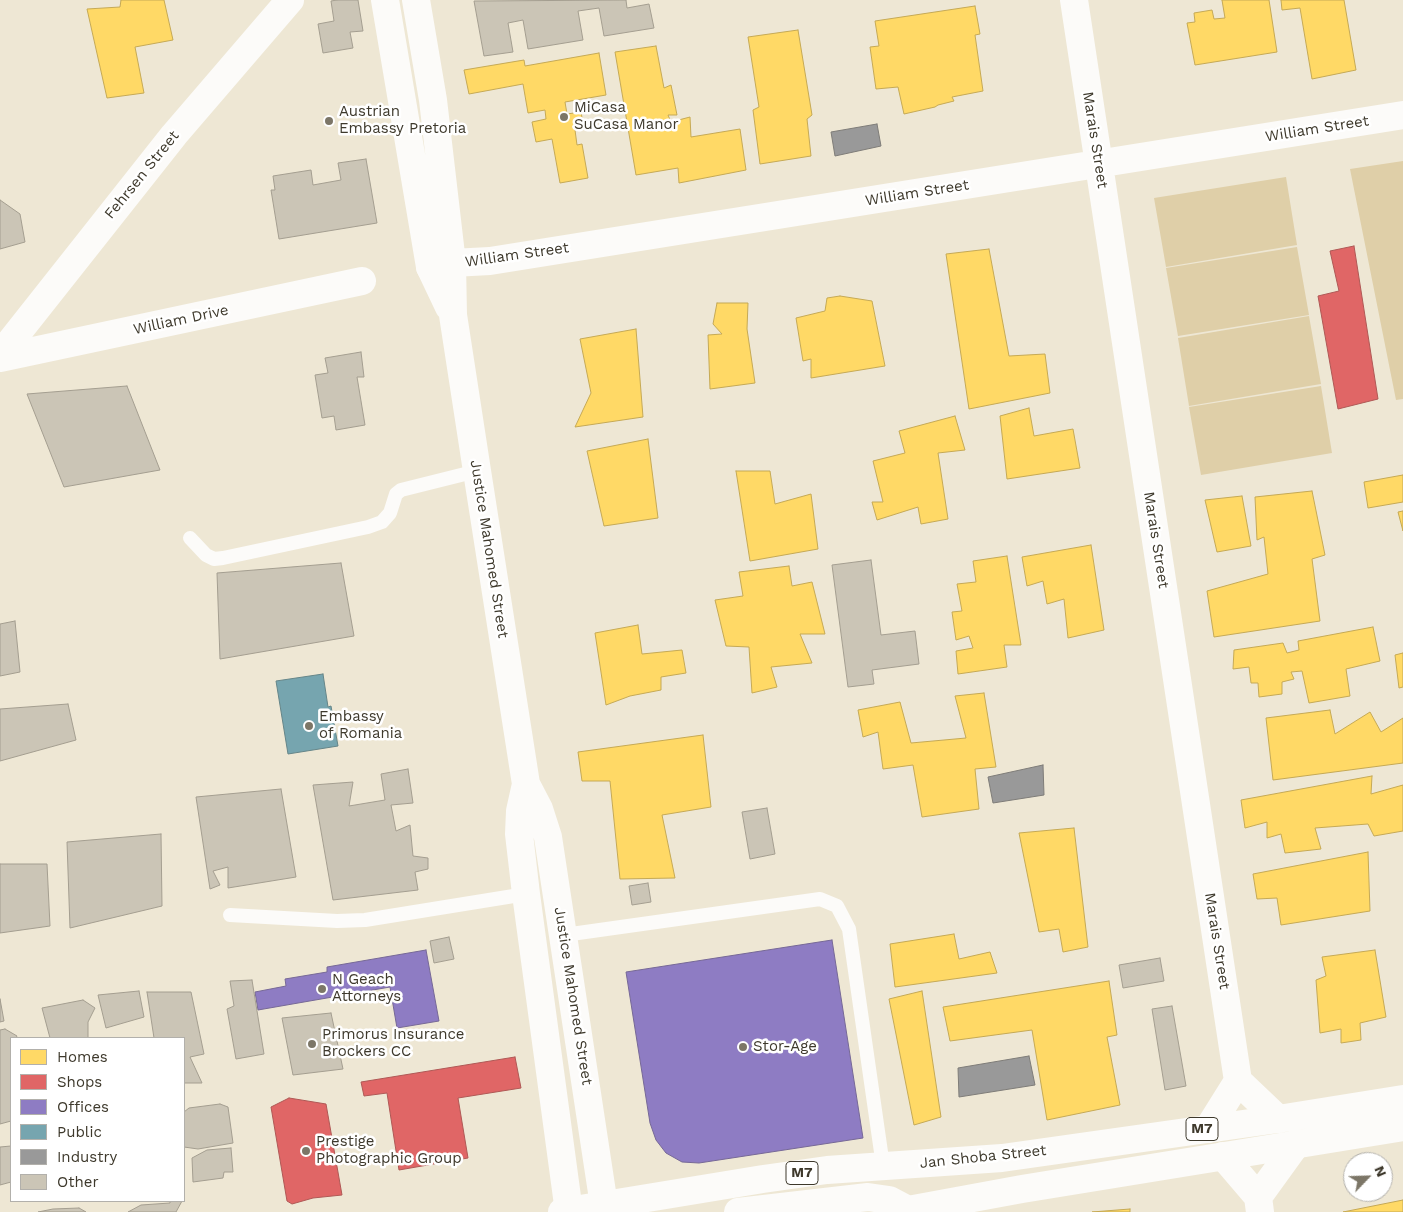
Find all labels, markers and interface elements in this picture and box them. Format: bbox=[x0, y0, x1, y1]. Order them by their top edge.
street label: Marais Street bbox=[1078, 90, 1112, 190]
place label: MiCasa SuCasa Manor bbox=[574, 99, 679, 134]
place label: Austrian Embassy Pretoria bbox=[339, 103, 466, 138]
marker: MiCasa SuCasa Manor bbox=[558, 111, 570, 123]
street label: William Street bbox=[1264, 112, 1370, 146]
marker: Austrian Embassy Pretoria bbox=[323, 115, 335, 127]
street label: Fehrsen Street bbox=[101, 127, 183, 223]
street label: William Street bbox=[864, 176, 970, 210]
street label: William Street bbox=[464, 239, 570, 271]
street label: William Drive bbox=[132, 301, 230, 339]
street label: Justice Mahomed Street bbox=[466, 459, 512, 639]
street label: Marais Street bbox=[1139, 490, 1173, 590]
place label: Embassy of Romania bbox=[319, 708, 402, 743]
marker: Embassy of Romania bbox=[303, 720, 315, 732]
street label: Marais Street bbox=[1200, 891, 1234, 991]
street label: Justice Mahomed Street bbox=[550, 906, 596, 1086]
place label: N Geach Attorneys bbox=[332, 971, 401, 1006]
marker: N Geach Attorneys bbox=[316, 983, 328, 995]
place label: Primorus Insurance Brockers CC bbox=[322, 1026, 464, 1061]
legend bbox=[10, 1037, 185, 1202]
marker: Primorus Insurance Brockers CC bbox=[306, 1038, 318, 1050]
place label: Stor-Age bbox=[753, 1038, 817, 1056]
marker: Stor-Age bbox=[737, 1041, 749, 1053]
text: Homes bbox=[57, 1048, 108, 1066]
text: Shops bbox=[57, 1073, 102, 1091]
text: Offices bbox=[57, 1098, 109, 1116]
road number: M7 bbox=[1186, 1118, 1218, 1140]
text: Public bbox=[57, 1123, 102, 1141]
place label: Prestige Photographic Group bbox=[316, 1133, 462, 1168]
street label: Jan Shoba Street bbox=[919, 1141, 1047, 1173]
marker: Prestige Photographic Group bbox=[300, 1145, 312, 1157]
text: Industry bbox=[57, 1148, 117, 1166]
north arrow bbox=[1343, 1152, 1393, 1202]
road number: M7 bbox=[786, 1162, 818, 1184]
text: N bbox=[1371, 1163, 1390, 1179]
text: Other bbox=[57, 1173, 99, 1191]

